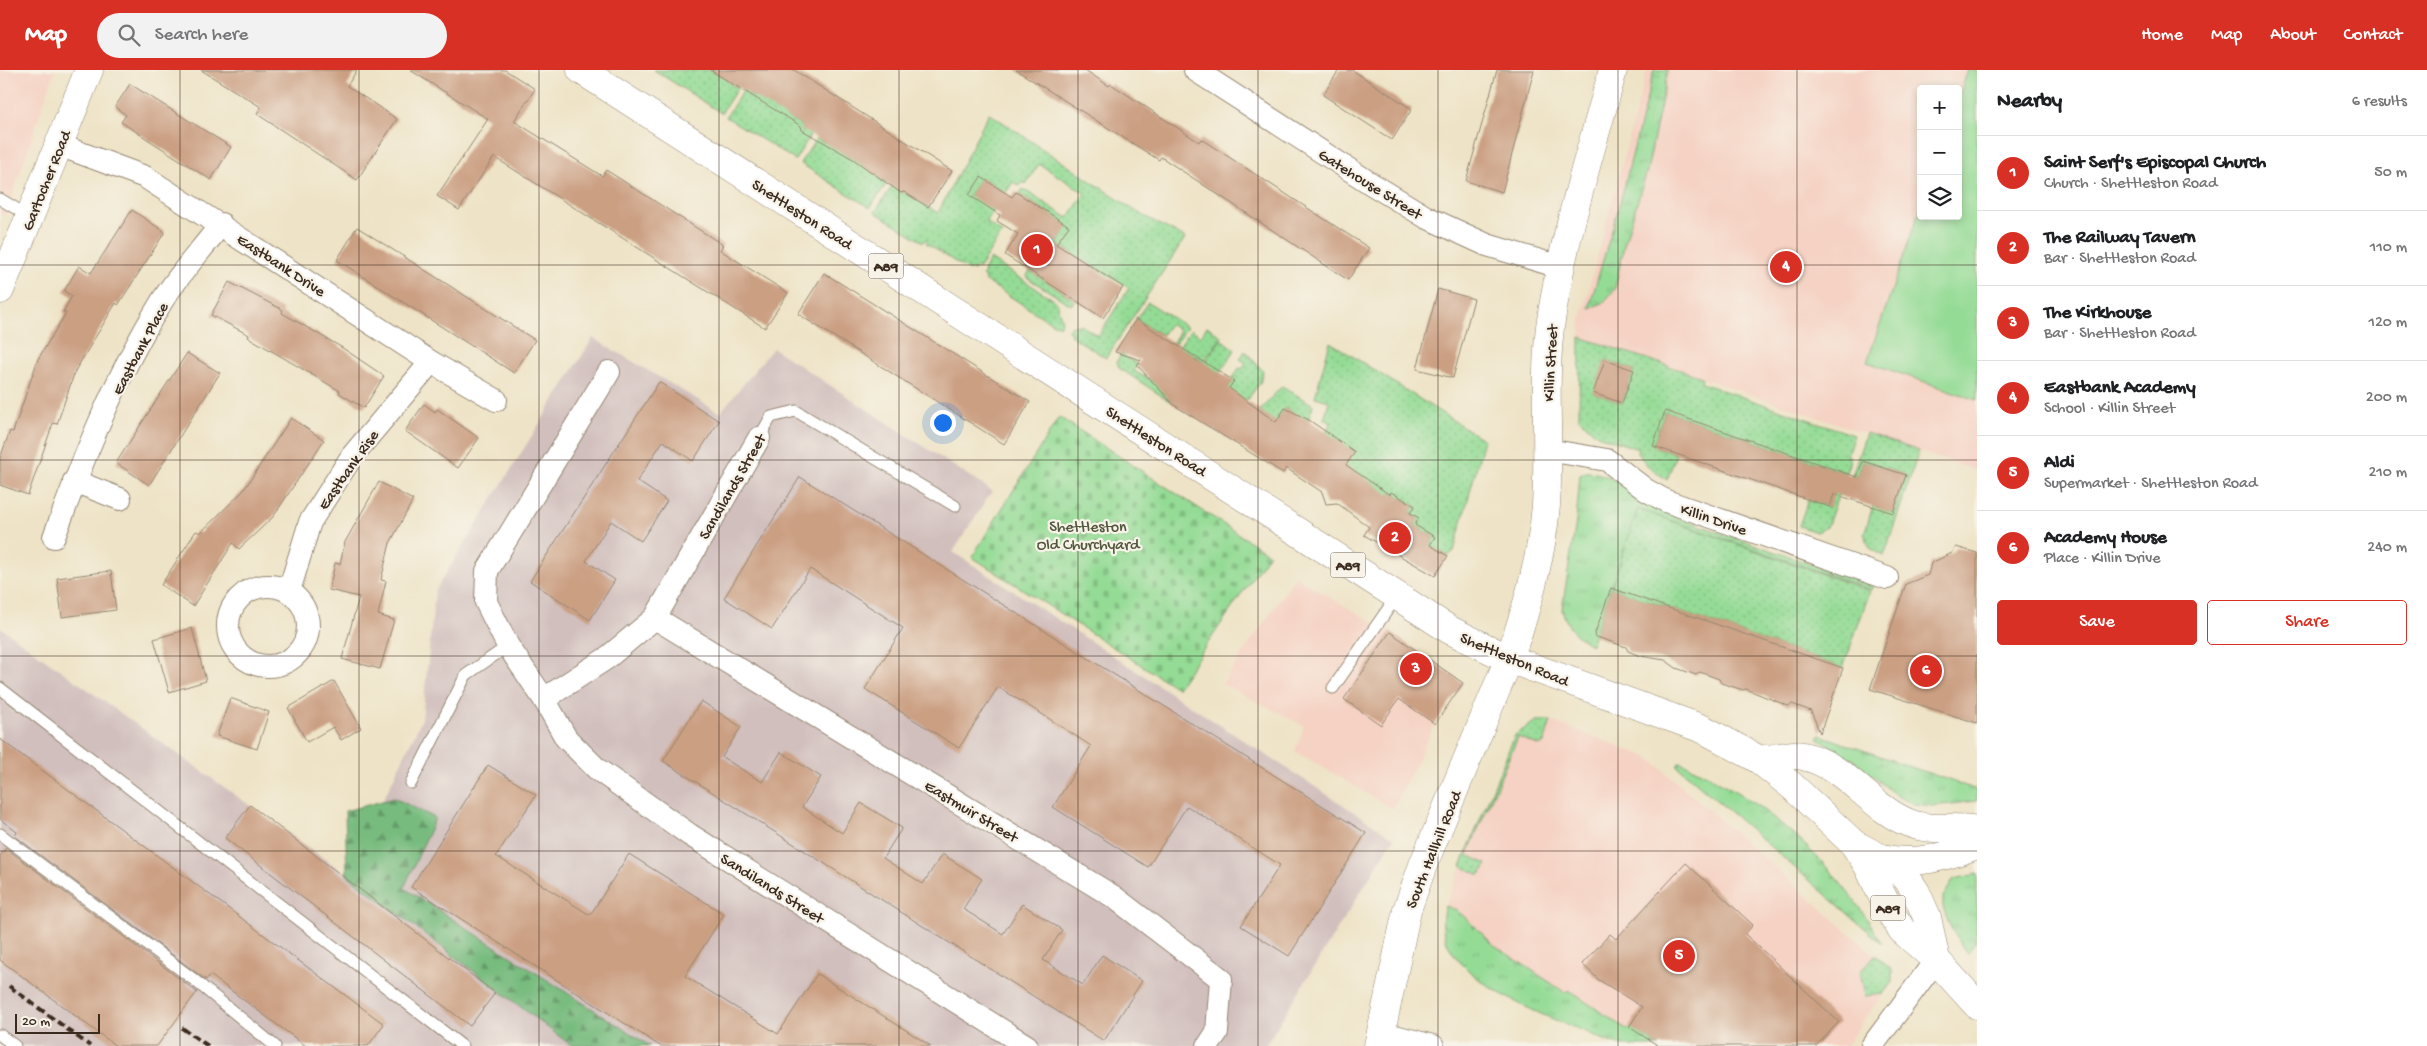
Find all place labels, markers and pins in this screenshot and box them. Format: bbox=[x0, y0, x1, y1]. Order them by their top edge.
pin: 1 bbox=[1021, 231, 1053, 269]
pin: 4 bbox=[1770, 248, 1802, 286]
pin: 2 bbox=[1379, 519, 1411, 557]
pin: 3 bbox=[1400, 650, 1432, 688]
pin: 6 bbox=[1910, 652, 1942, 690]
pin: 5 bbox=[1663, 937, 1695, 975]

